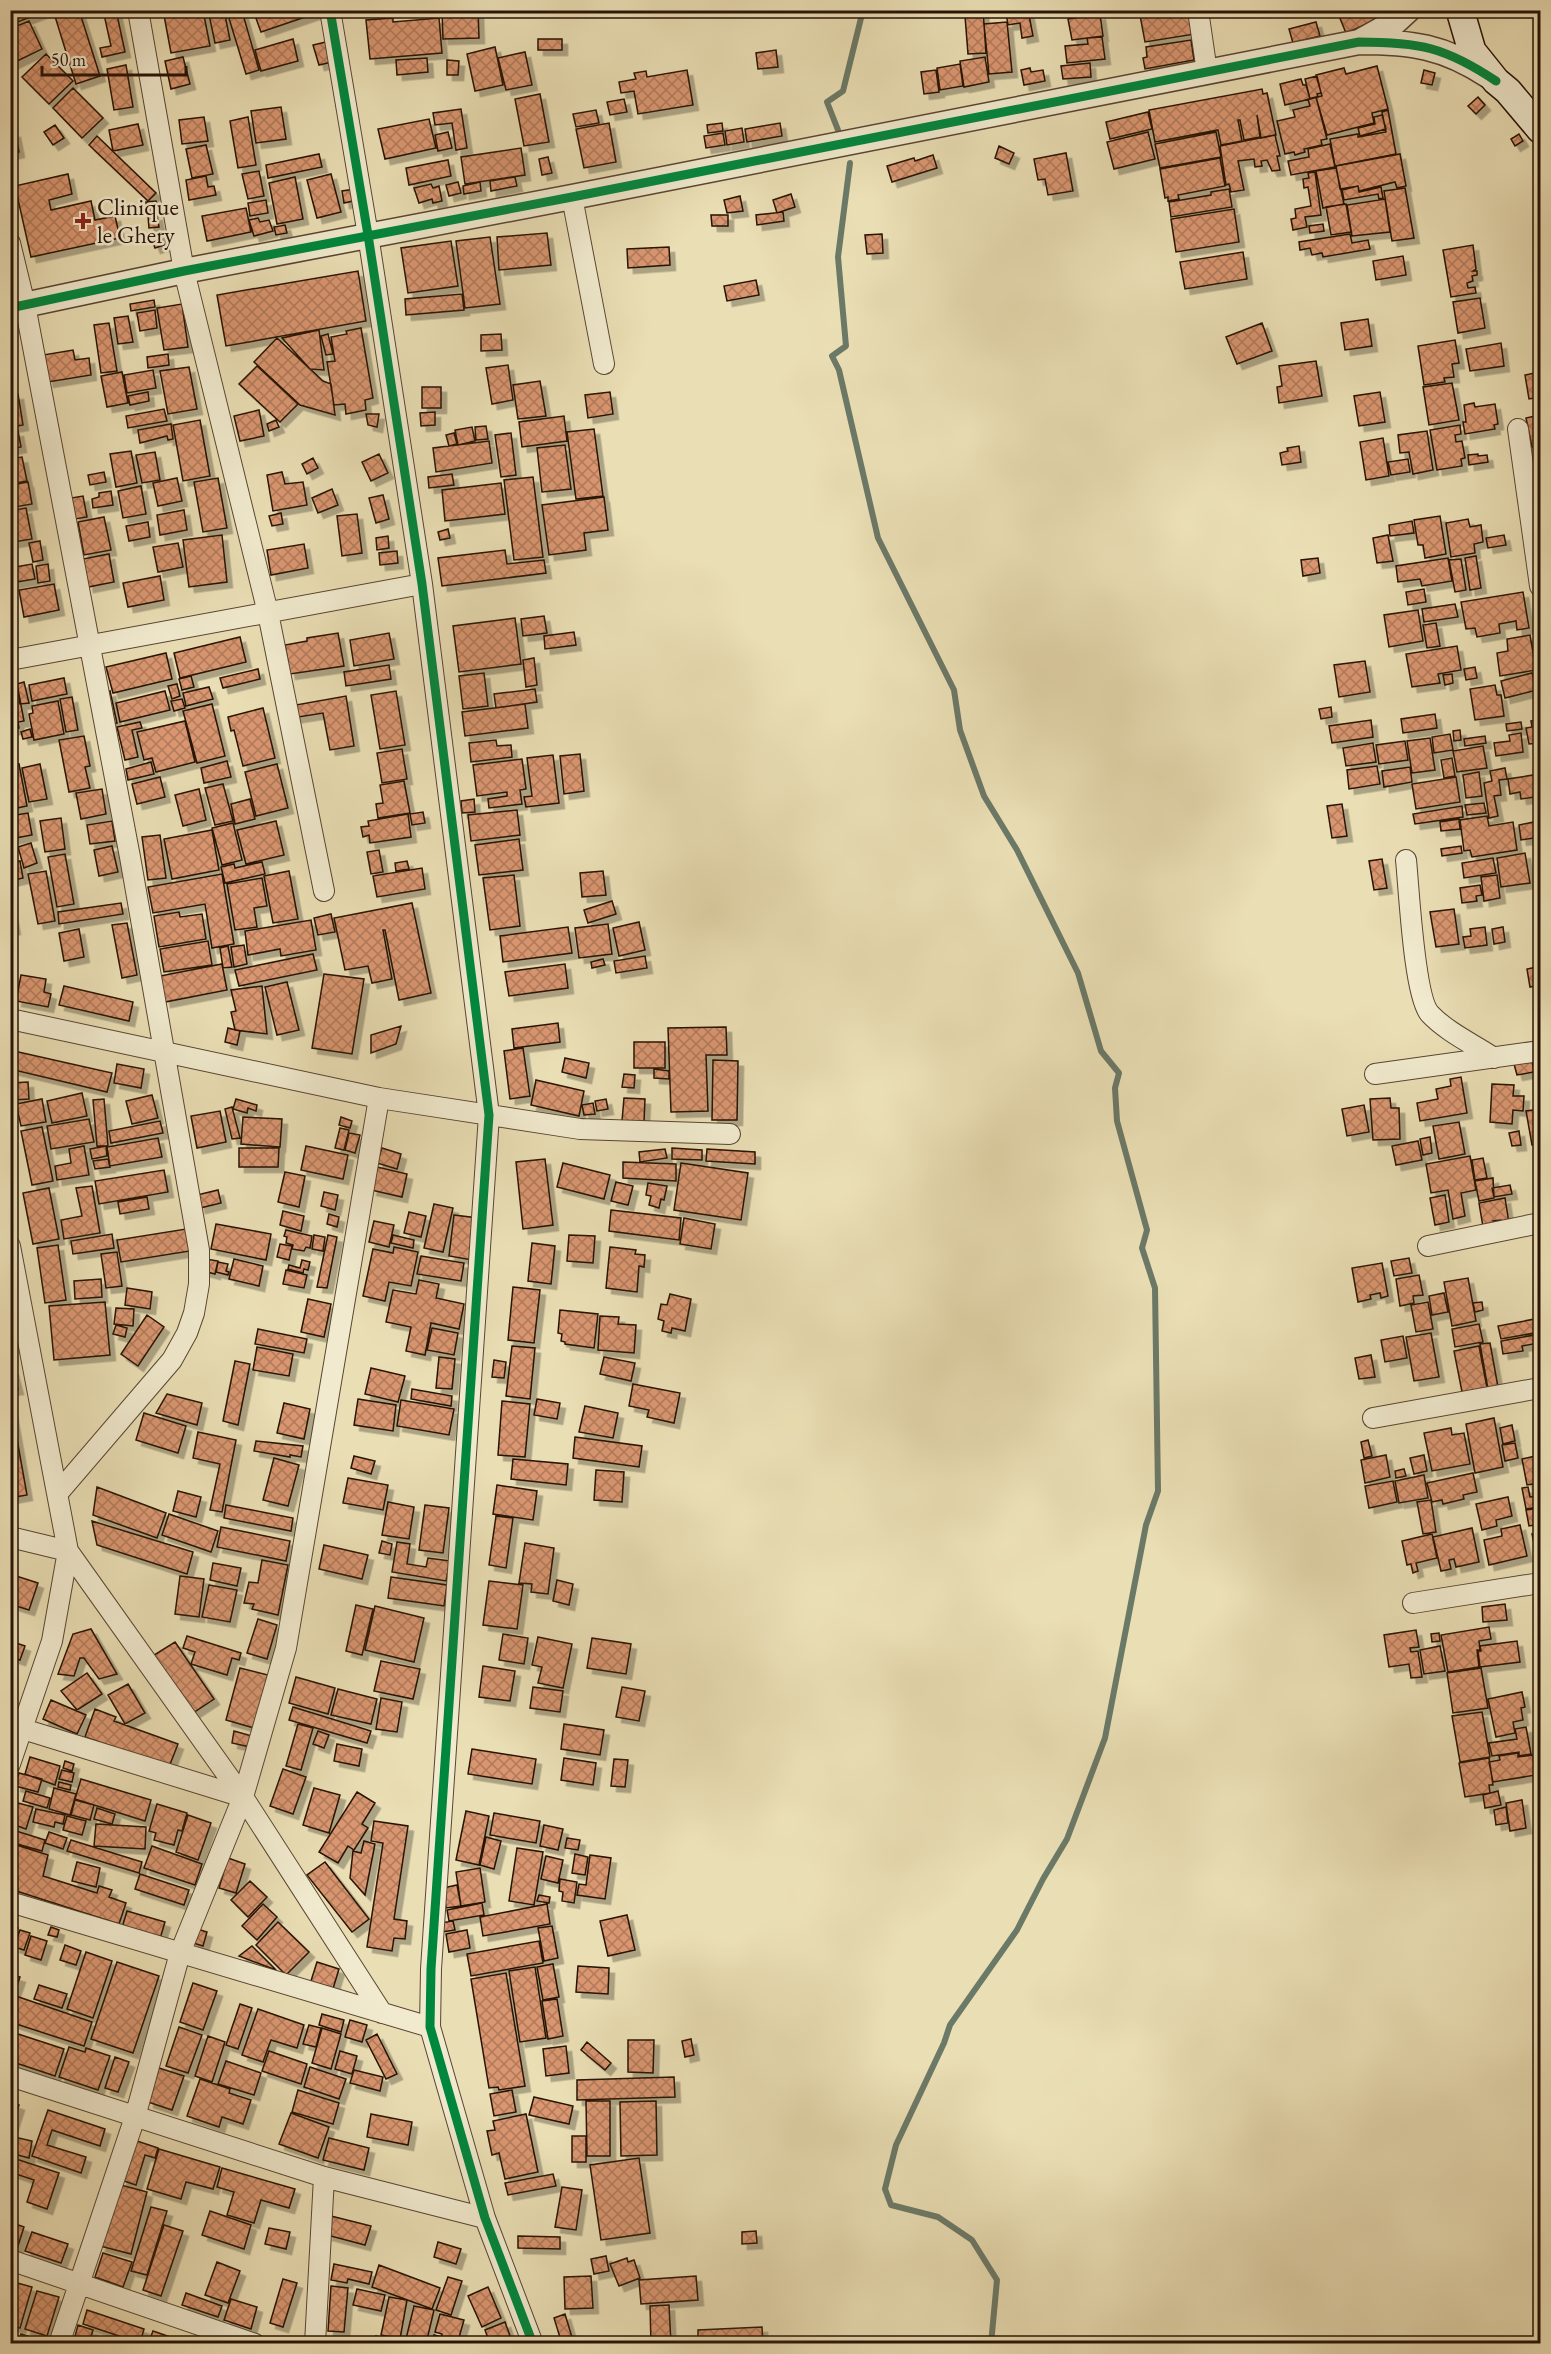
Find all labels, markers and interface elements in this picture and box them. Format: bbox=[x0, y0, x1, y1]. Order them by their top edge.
scale bar bbox=[42, 39, 186, 77]
text: 50 m bbox=[51, 48, 86, 71]
place label: Clinique le Ghery bbox=[97, 191, 179, 250]
marker: Clinique le Ghery bbox=[74, 212, 92, 230]

